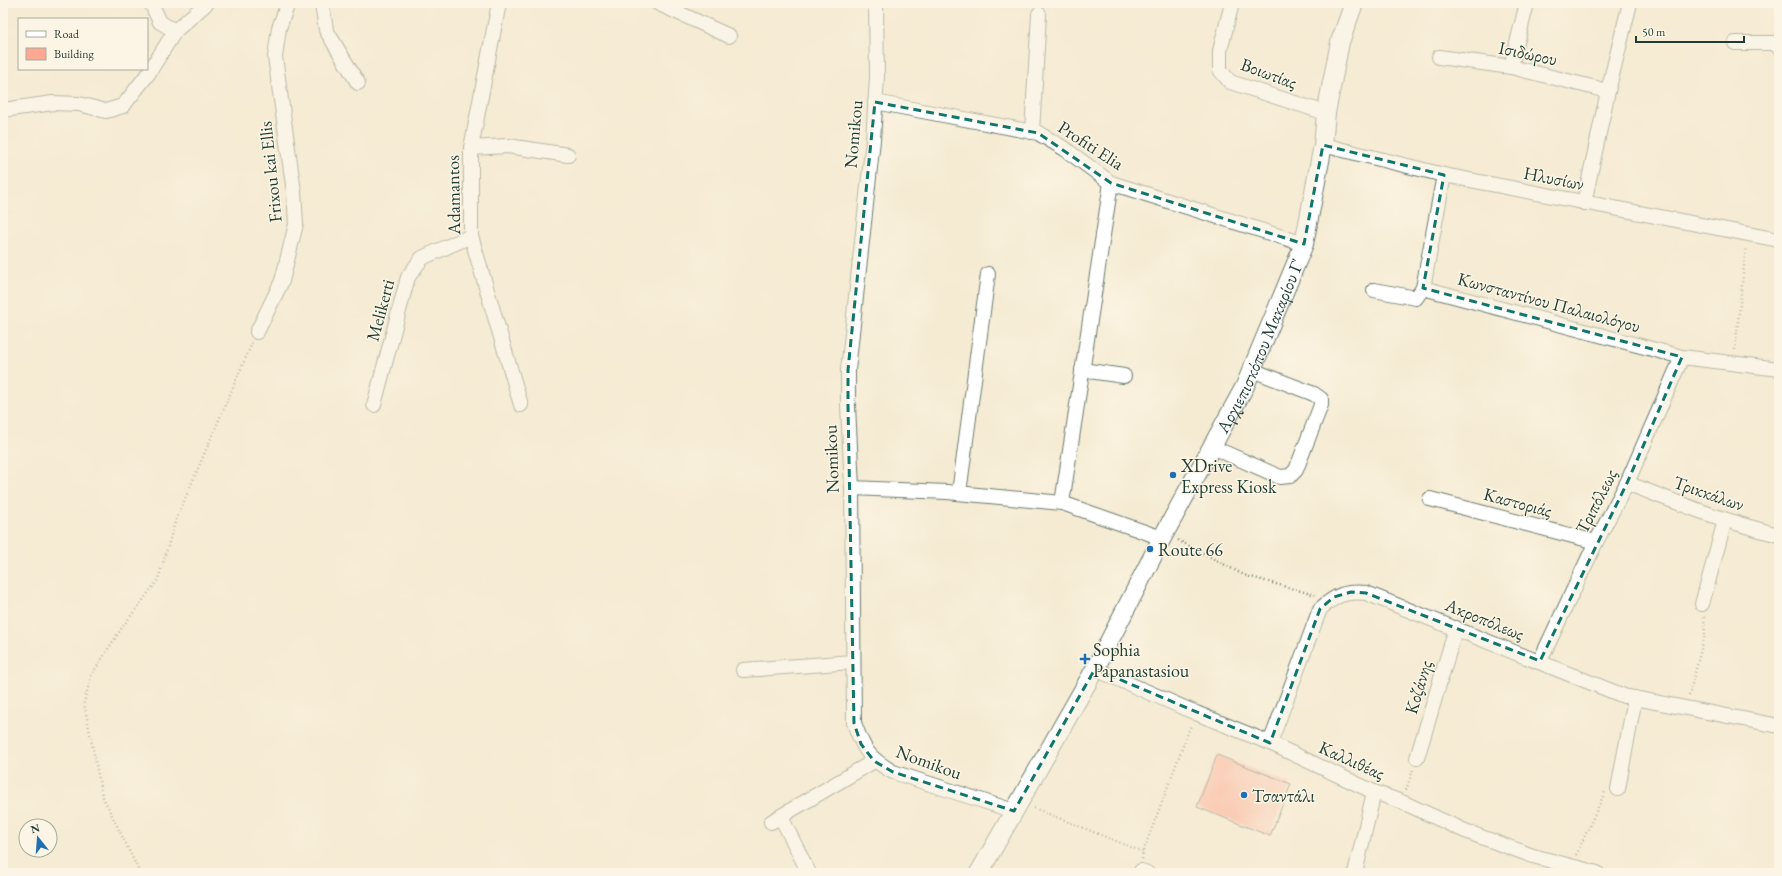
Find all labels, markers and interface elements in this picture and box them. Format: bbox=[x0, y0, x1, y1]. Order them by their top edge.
legend bbox=[18, 18, 148, 70]
scale bar bbox=[1636, 18, 1744, 44]
text: 50 m bbox=[1642, 24, 1666, 40]
text: Road bbox=[54, 26, 80, 42]
street label: Ισιδώρου bbox=[1497, 36, 1559, 70]
text: Building bbox=[54, 46, 95, 62]
street label: Βοιωτίας bbox=[1238, 52, 1300, 94]
street label: Nomikou bbox=[839, 98, 867, 169]
street label: Profiti Elia bbox=[1054, 115, 1129, 175]
street label: Frixou kai Ellis bbox=[253, 120, 287, 224]
street label: Adamantos bbox=[441, 155, 465, 236]
street label: Ηλυσίων bbox=[1522, 161, 1586, 195]
street label: Αρχιεπισκόπου Μακαρίου Γ' bbox=[1210, 255, 1308, 437]
street label: Κωνσταντίνου Παλαιολόγου bbox=[1455, 267, 1643, 337]
street label: Melikerti bbox=[361, 276, 399, 343]
street label: Nomikou bbox=[818, 424, 844, 494]
place label: XDrive Express Kiosk bbox=[1180, 454, 1277, 498]
street label: Τριπόλεως bbox=[1570, 465, 1622, 537]
marker: XDrive Express Kiosk bbox=[1168, 470, 1178, 480]
street label: Τρικκάλων bbox=[1671, 470, 1747, 516]
street label: Καστοριάς bbox=[1481, 482, 1555, 522]
place label: Route 66 bbox=[1158, 538, 1223, 561]
marker: Route 66 bbox=[1145, 544, 1155, 554]
street label: Ακροπόλεως bbox=[1441, 592, 1528, 645]
place label: Sophia Papanastasiou bbox=[1093, 638, 1190, 682]
marker: Sophia Papanastasiou bbox=[1080, 654, 1090, 664]
street label: Κοζάνης bbox=[1399, 657, 1437, 717]
street label: Καλλιθέας bbox=[1315, 735, 1389, 785]
street label: Nomikou bbox=[893, 739, 966, 785]
place label: Τσαντάλι bbox=[1252, 784, 1315, 807]
marker: Τσαντάλι bbox=[1239, 790, 1249, 800]
north arrow bbox=[18, 818, 58, 858]
text: N bbox=[29, 820, 41, 836]

